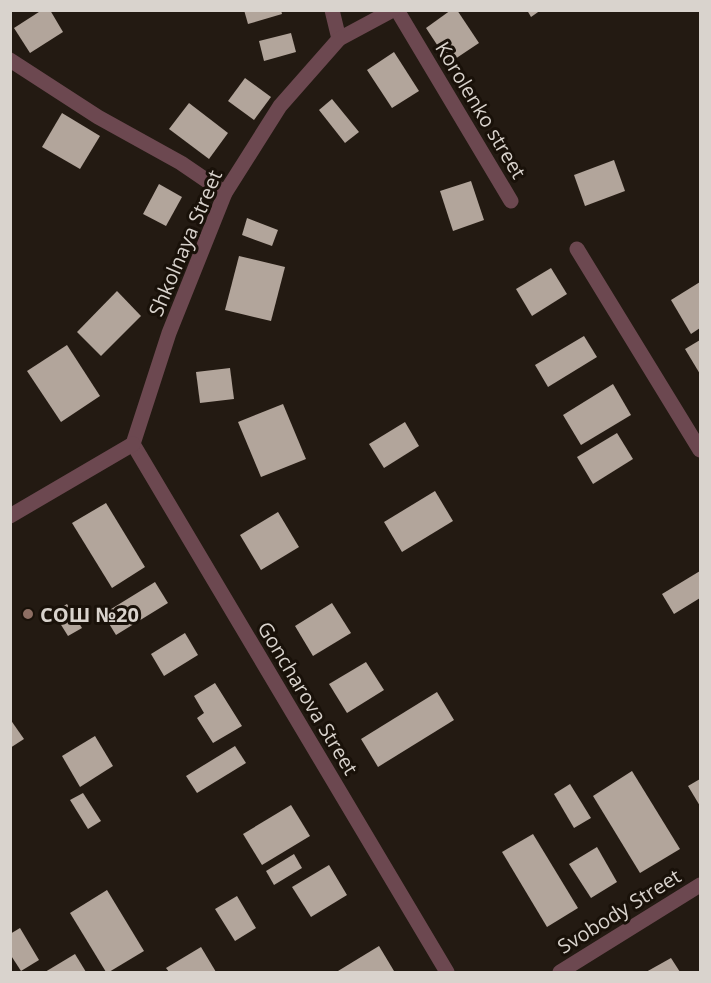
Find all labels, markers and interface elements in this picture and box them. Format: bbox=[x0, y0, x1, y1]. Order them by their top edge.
street label: Korolenko street bbox=[429, 37, 533, 183]
street label: Shkolnaya Street bbox=[142, 166, 228, 320]
place label: СОШ №20 bbox=[40, 601, 139, 628]
marker: СОШ №20 bbox=[21, 607, 35, 621]
street label: Goncharova Street bbox=[252, 616, 364, 780]
street label: Svobody Street bbox=[552, 862, 686, 960]

